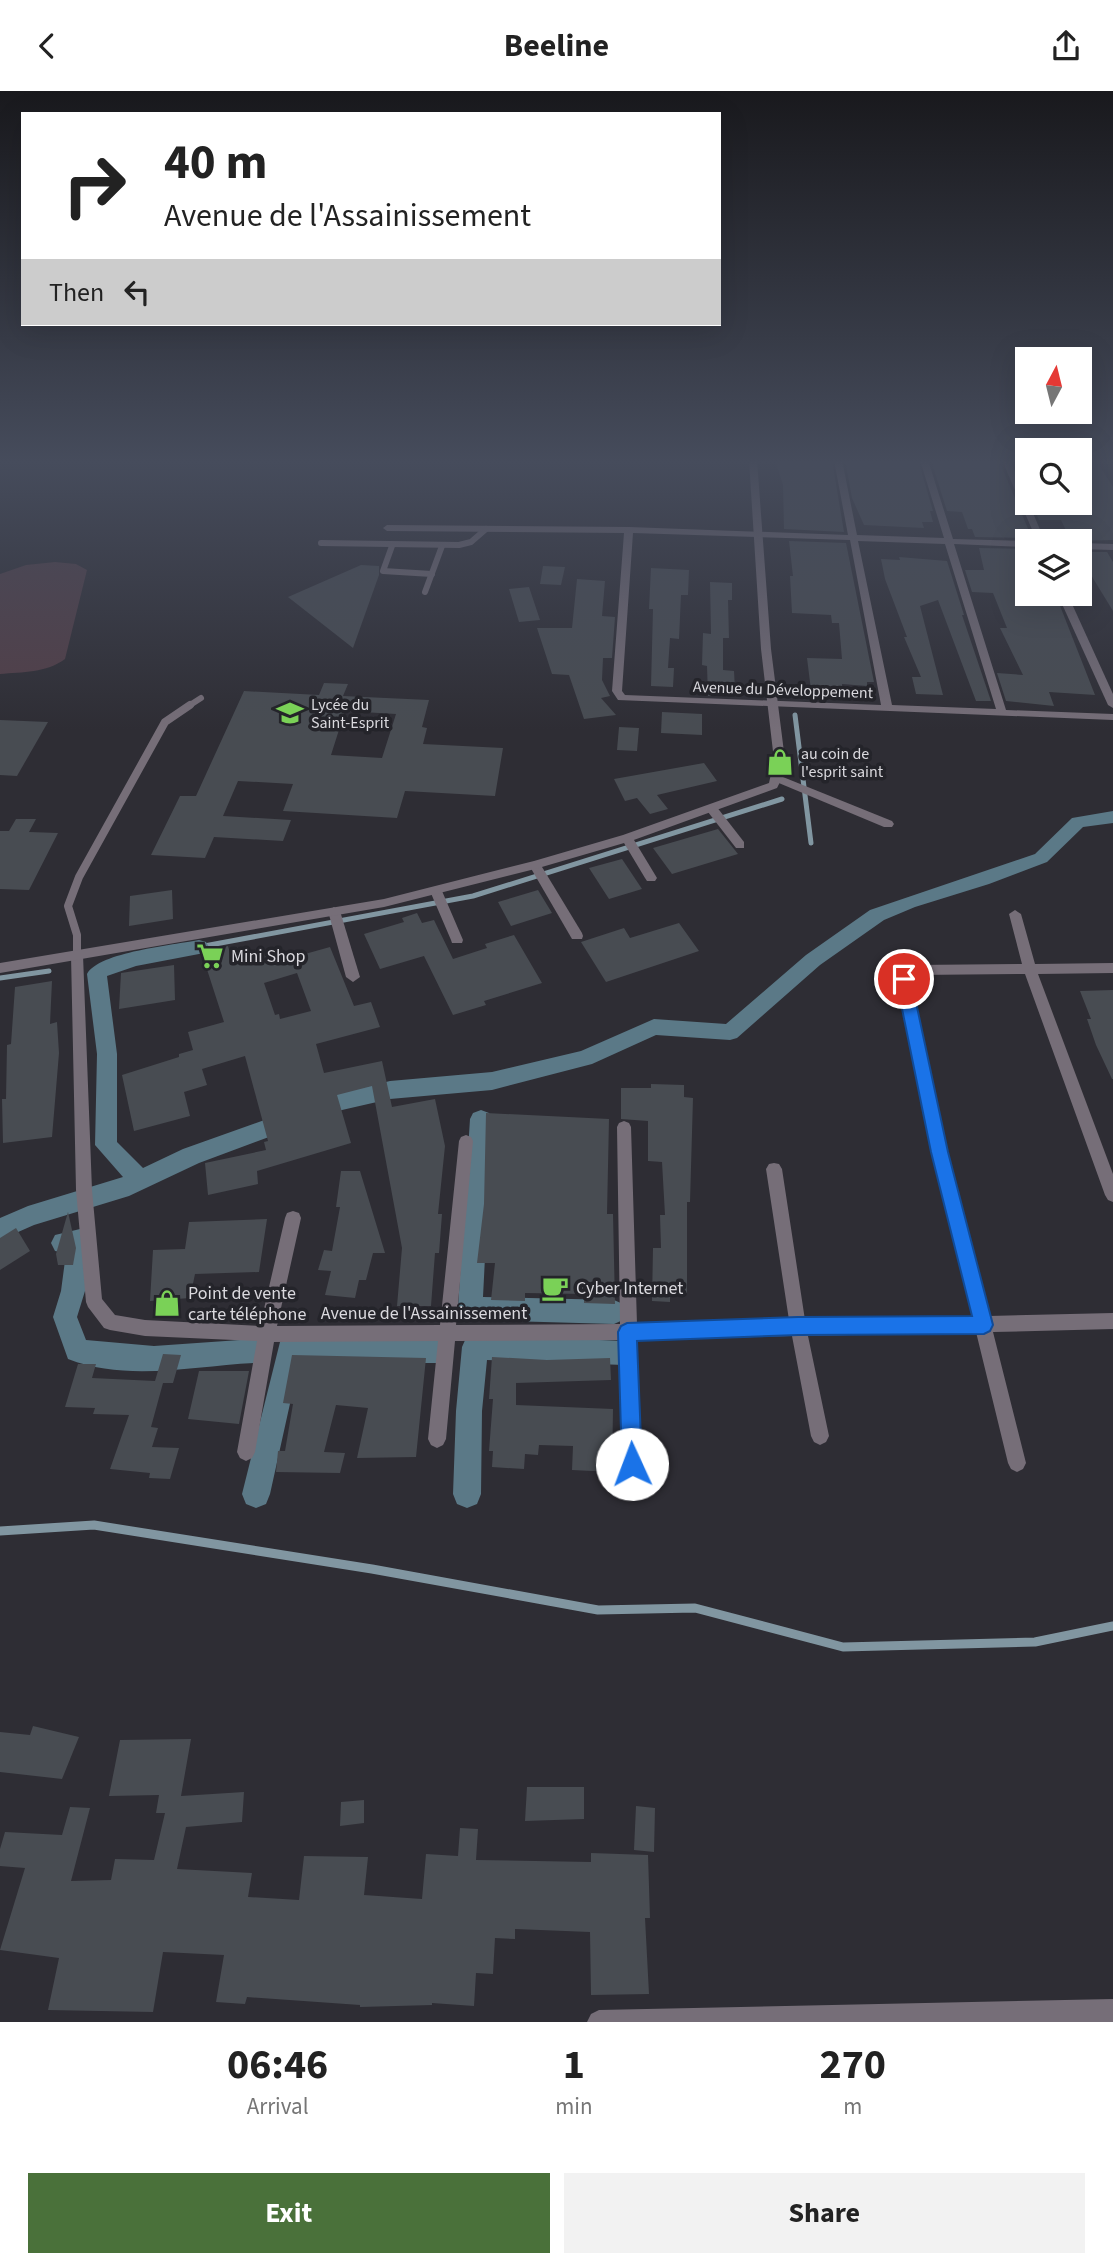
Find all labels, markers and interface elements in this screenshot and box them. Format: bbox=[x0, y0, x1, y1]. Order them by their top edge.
text: Beeline bbox=[504, 23, 609, 69]
icon: back bbox=[28, 27, 66, 65]
icon: share bbox=[1047, 27, 1085, 65]
text: 40 m bbox=[164, 128, 268, 198]
icon: right bbox=[49, 140, 140, 231]
text: Avenue de l'Assainissement bbox=[164, 193, 531, 239]
icon: left bbox=[118, 273, 156, 311]
text: Then bbox=[49, 274, 104, 311]
north arrow bbox=[1015, 347, 1092, 423]
map controls bbox=[1015, 347, 1092, 606]
button: search bbox=[1015, 438, 1092, 515]
button: layers bbox=[1015, 529, 1092, 606]
street label: Avenue du Développement bbox=[692, 676, 874, 704]
place label: Lycée du Saint-Esprit bbox=[311, 694, 390, 734]
school or university icon: Lycée du Saint-Esprit bbox=[275, 698, 305, 728]
place label: au coin de l'esprit saint bbox=[801, 743, 884, 783]
shop icon: au coin de l'esprit saint bbox=[765, 747, 795, 777]
supermarket icon: Mini Shop bbox=[195, 941, 225, 971]
place label: Mini Shop bbox=[231, 944, 306, 969]
pin bbox=[874, 949, 934, 1009]
icon: arrive bbox=[885, 960, 923, 998]
cafe icon: Cyber Internet bbox=[540, 1273, 570, 1303]
place label: Cyber Internet bbox=[576, 1276, 683, 1301]
place label: Point de vente carte téléphone bbox=[188, 1281, 306, 1327]
shop icon: Point de vente carte téléphone bbox=[152, 1288, 182, 1318]
street label: Avenue de l'Assainissement bbox=[321, 1301, 527, 1326]
position arrow bbox=[595, 1427, 669, 1501]
text: 06:46 bbox=[227, 2035, 328, 2095]
text: 1 bbox=[563, 2035, 585, 2095]
text: 270 bbox=[819, 2035, 886, 2095]
text: Arrival bbox=[247, 2090, 309, 2123]
text: min bbox=[555, 2090, 593, 2123]
text: m bbox=[843, 2090, 862, 2123]
button: Exit bbox=[28, 2173, 550, 2253]
button: Share bbox=[564, 2173, 1085, 2253]

